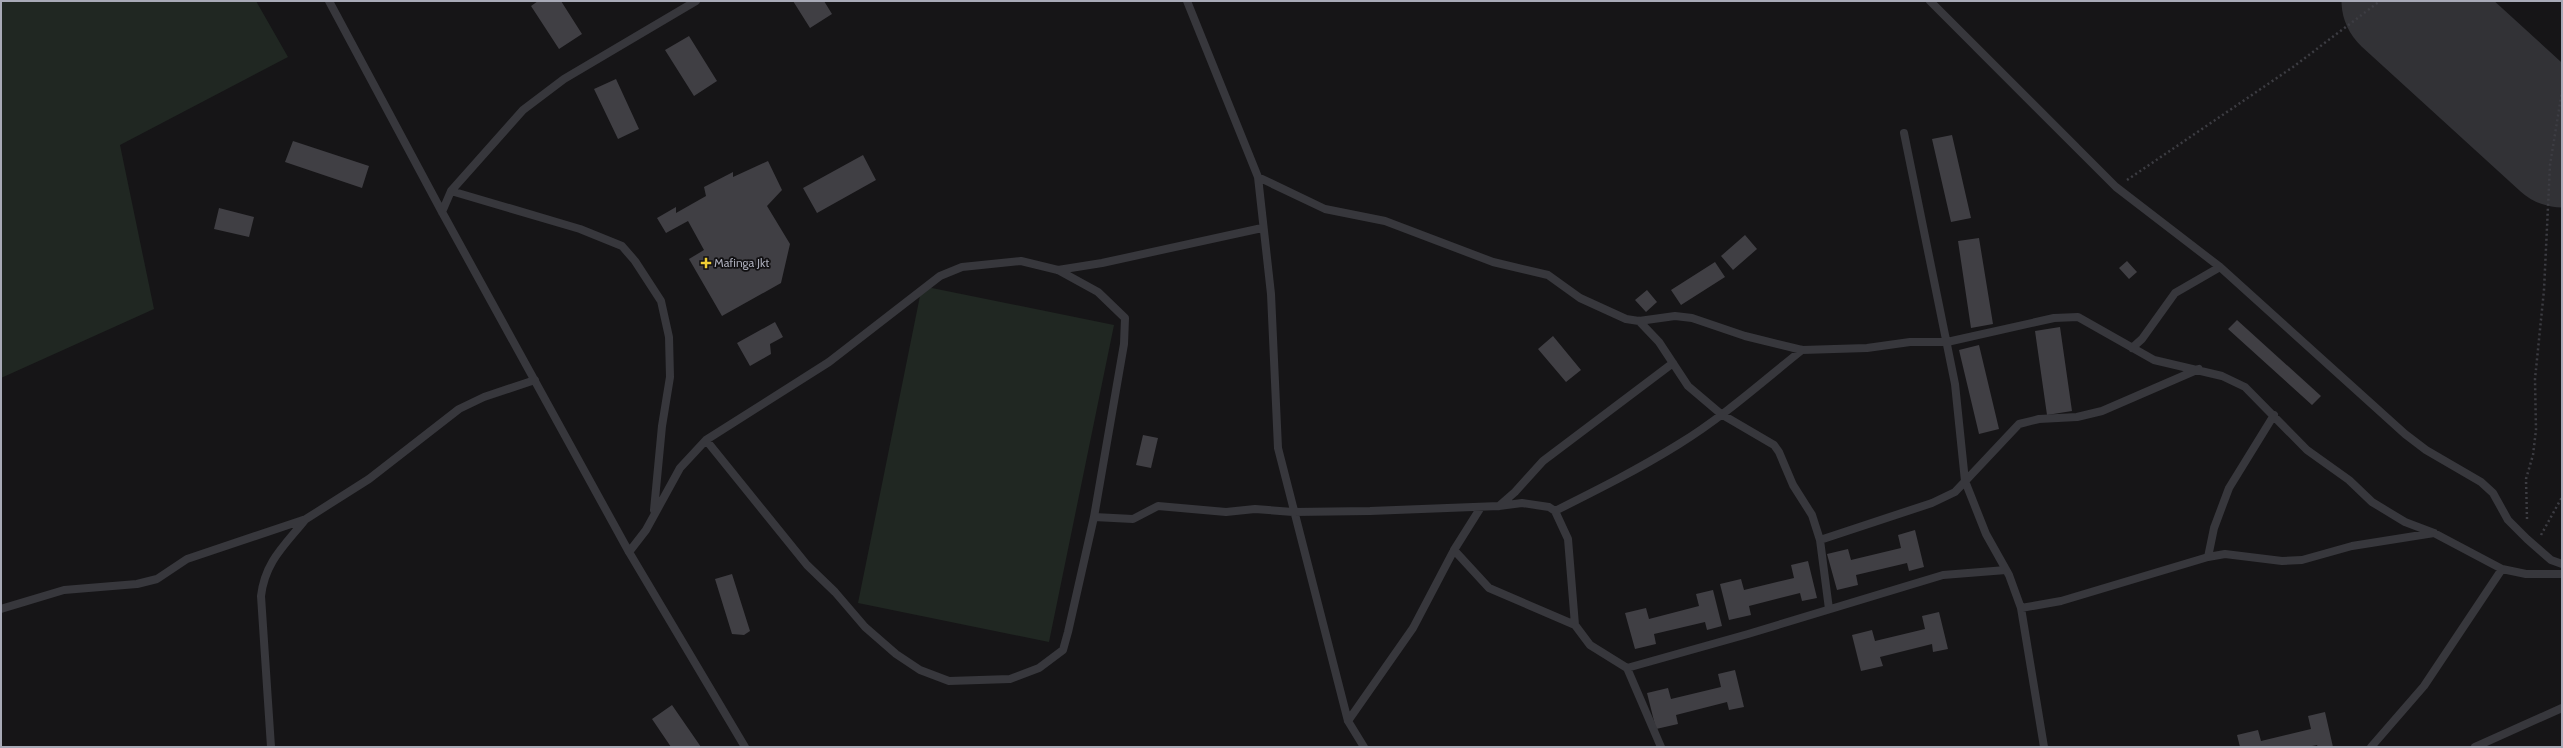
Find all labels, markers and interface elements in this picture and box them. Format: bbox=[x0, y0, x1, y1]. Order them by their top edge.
place label: Mafinga Jkt bbox=[714, 255, 769, 270]
marker: Mafinga Jkt bbox=[701, 258, 711, 268]

